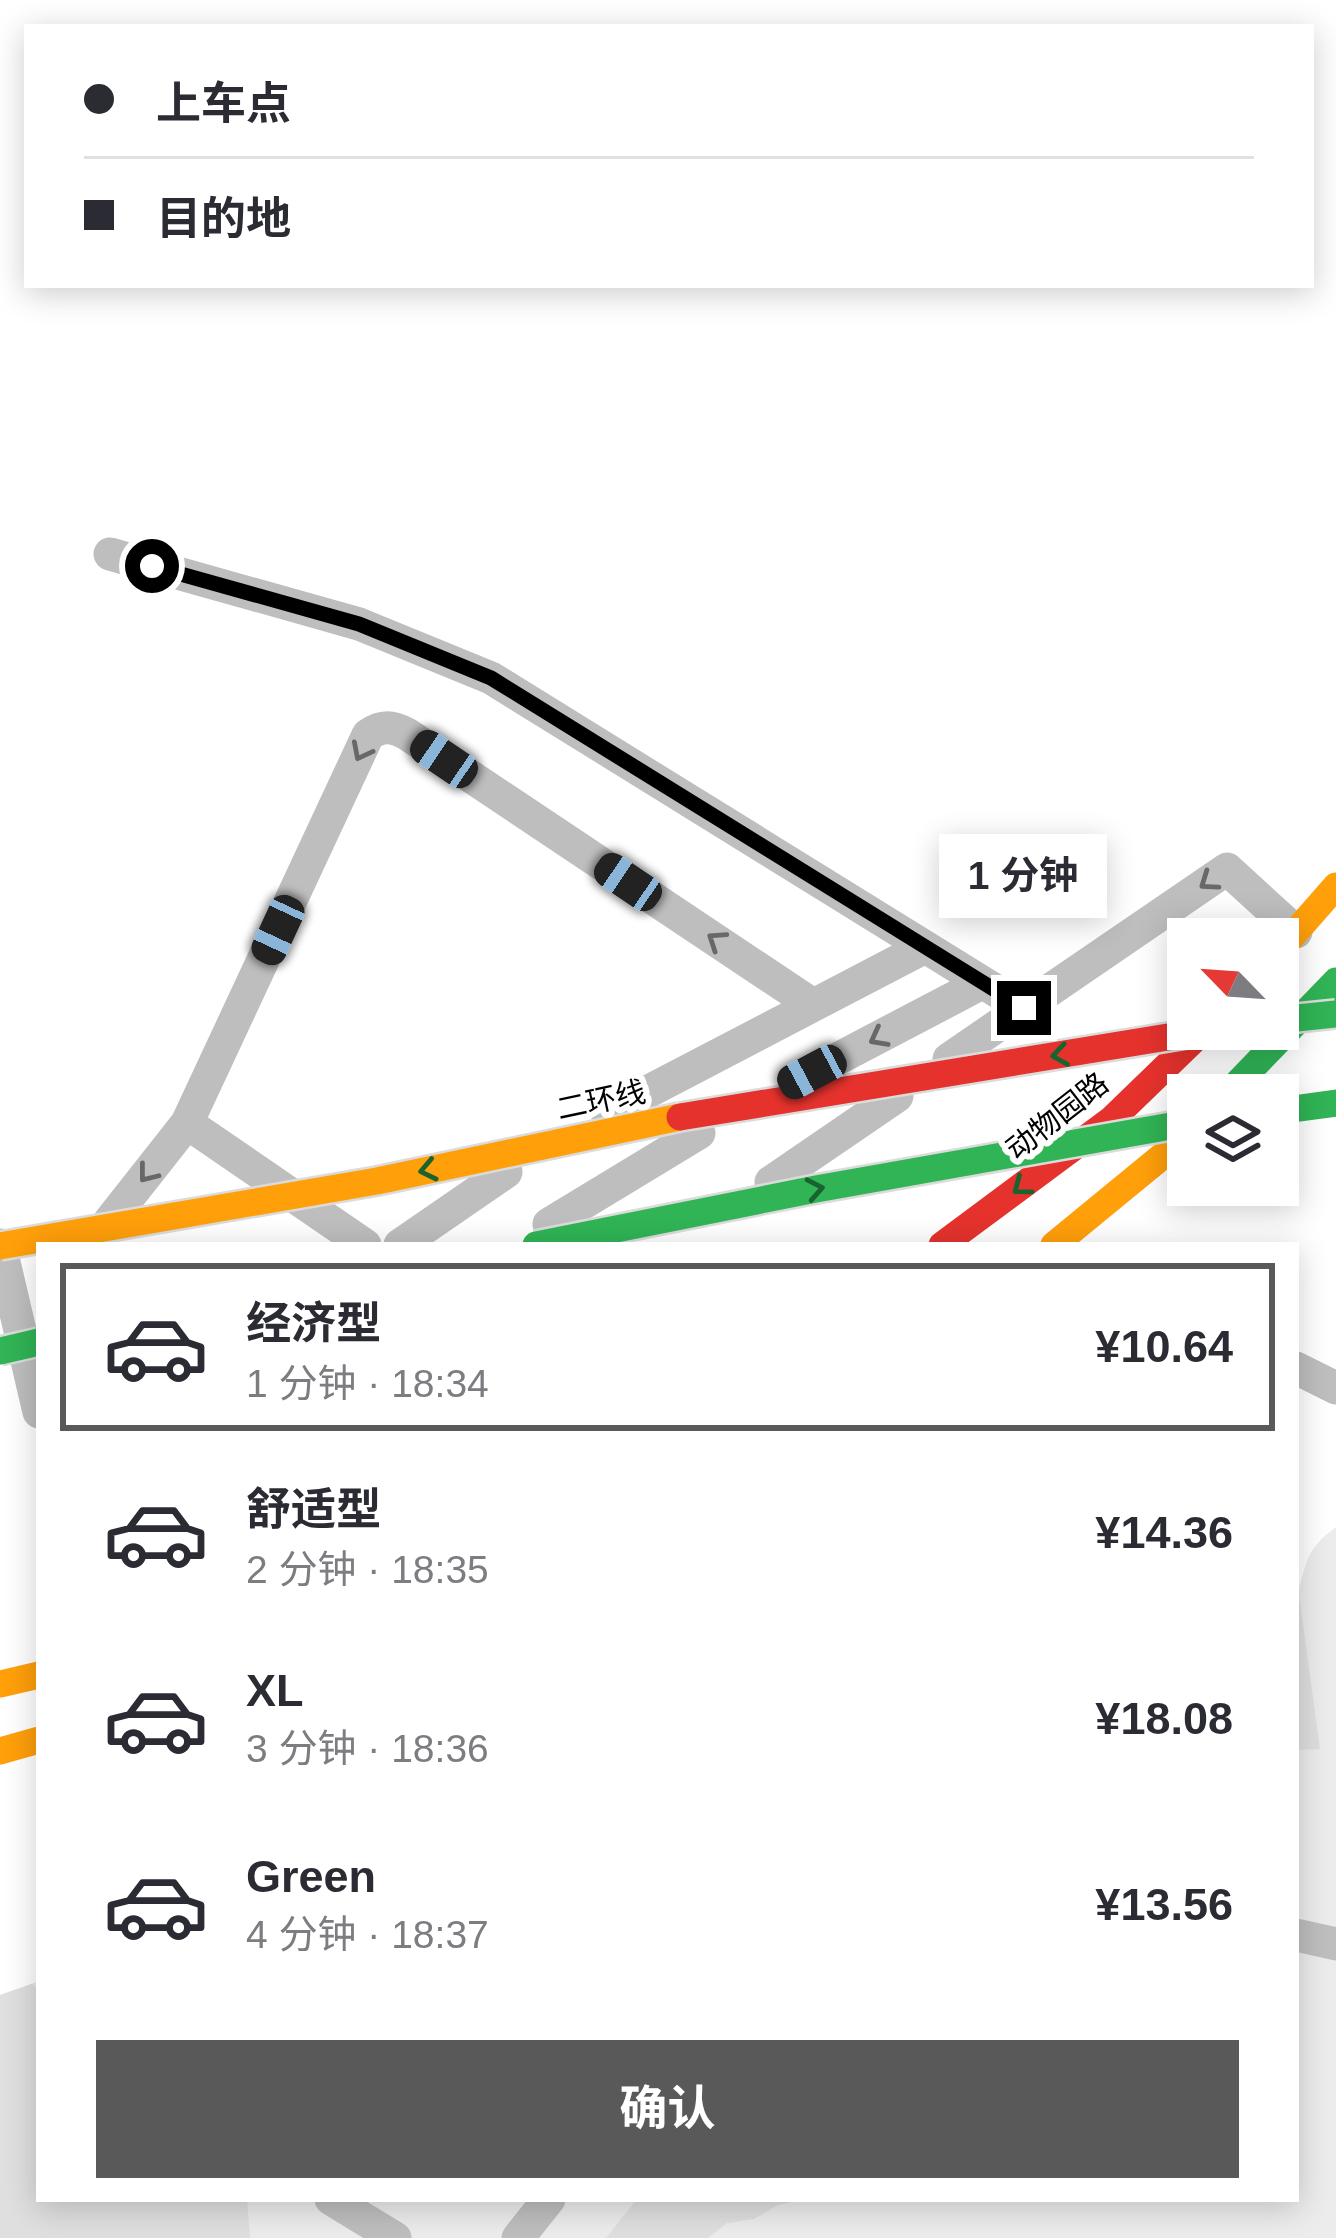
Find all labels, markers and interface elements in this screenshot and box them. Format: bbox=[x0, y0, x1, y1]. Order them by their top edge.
text: 上车点 bbox=[156, 78, 291, 129]
text: 目的地 bbox=[156, 193, 291, 244]
route start bbox=[125, 539, 179, 593]
car bbox=[404, 724, 484, 794]
one-way arrow bbox=[352, 740, 375, 762]
callout: 1 分钟 bbox=[940, 834, 1108, 918]
car bbox=[588, 847, 668, 917]
text: 1 分钟 bbox=[968, 854, 1078, 897]
one-way arrow bbox=[1199, 868, 1221, 890]
car bbox=[246, 890, 310, 970]
north arrow bbox=[1167, 918, 1299, 1050]
map controls bbox=[1167, 918, 1299, 1206]
one-way arrow bbox=[707, 932, 729, 954]
route end bbox=[997, 981, 1051, 1035]
one-way arrow bbox=[869, 1023, 891, 1046]
car bbox=[772, 1039, 852, 1105]
one-way arrow bbox=[1050, 1041, 1070, 1066]
street label: 动物园路 bbox=[1000, 1066, 1114, 1166]
button: layers bbox=[1167, 1074, 1299, 1206]
street label: 二环线 bbox=[554, 1075, 648, 1125]
one-way arrow bbox=[419, 1156, 439, 1182]
one-way arrow bbox=[140, 1160, 161, 1182]
one-way arrow bbox=[1013, 1173, 1034, 1195]
one-way arrow bbox=[805, 1177, 825, 1203]
icon: car bbox=[102, 1293, 210, 1401]
text: 经济型 bbox=[246, 1298, 381, 1349]
text: ¥10.64 bbox=[1095, 1321, 1233, 1372]
text: 1 分钟 · 18:34 bbox=[246, 1362, 489, 1405]
icon: car bbox=[102, 1479, 210, 1587]
text: 舒适型 bbox=[246, 1484, 381, 1535]
text: ¥14.36 bbox=[1095, 1507, 1233, 1558]
text: 2 分钟 · 18:35 bbox=[246, 1548, 489, 1591]
icon: car bbox=[102, 1665, 210, 1773]
text: XL bbox=[246, 1665, 304, 1716]
text: ¥18.08 bbox=[1095, 1693, 1233, 1744]
text: 3 分钟 · 18:36 bbox=[246, 1727, 489, 1770]
icon: car bbox=[102, 1851, 210, 1959]
text: Green bbox=[246, 1851, 376, 1902]
text: ¥13.56 bbox=[1095, 1879, 1233, 1930]
text: 4 分钟 · 18:37 bbox=[246, 1913, 489, 1956]
button: 确认 bbox=[96, 2040, 1239, 2178]

